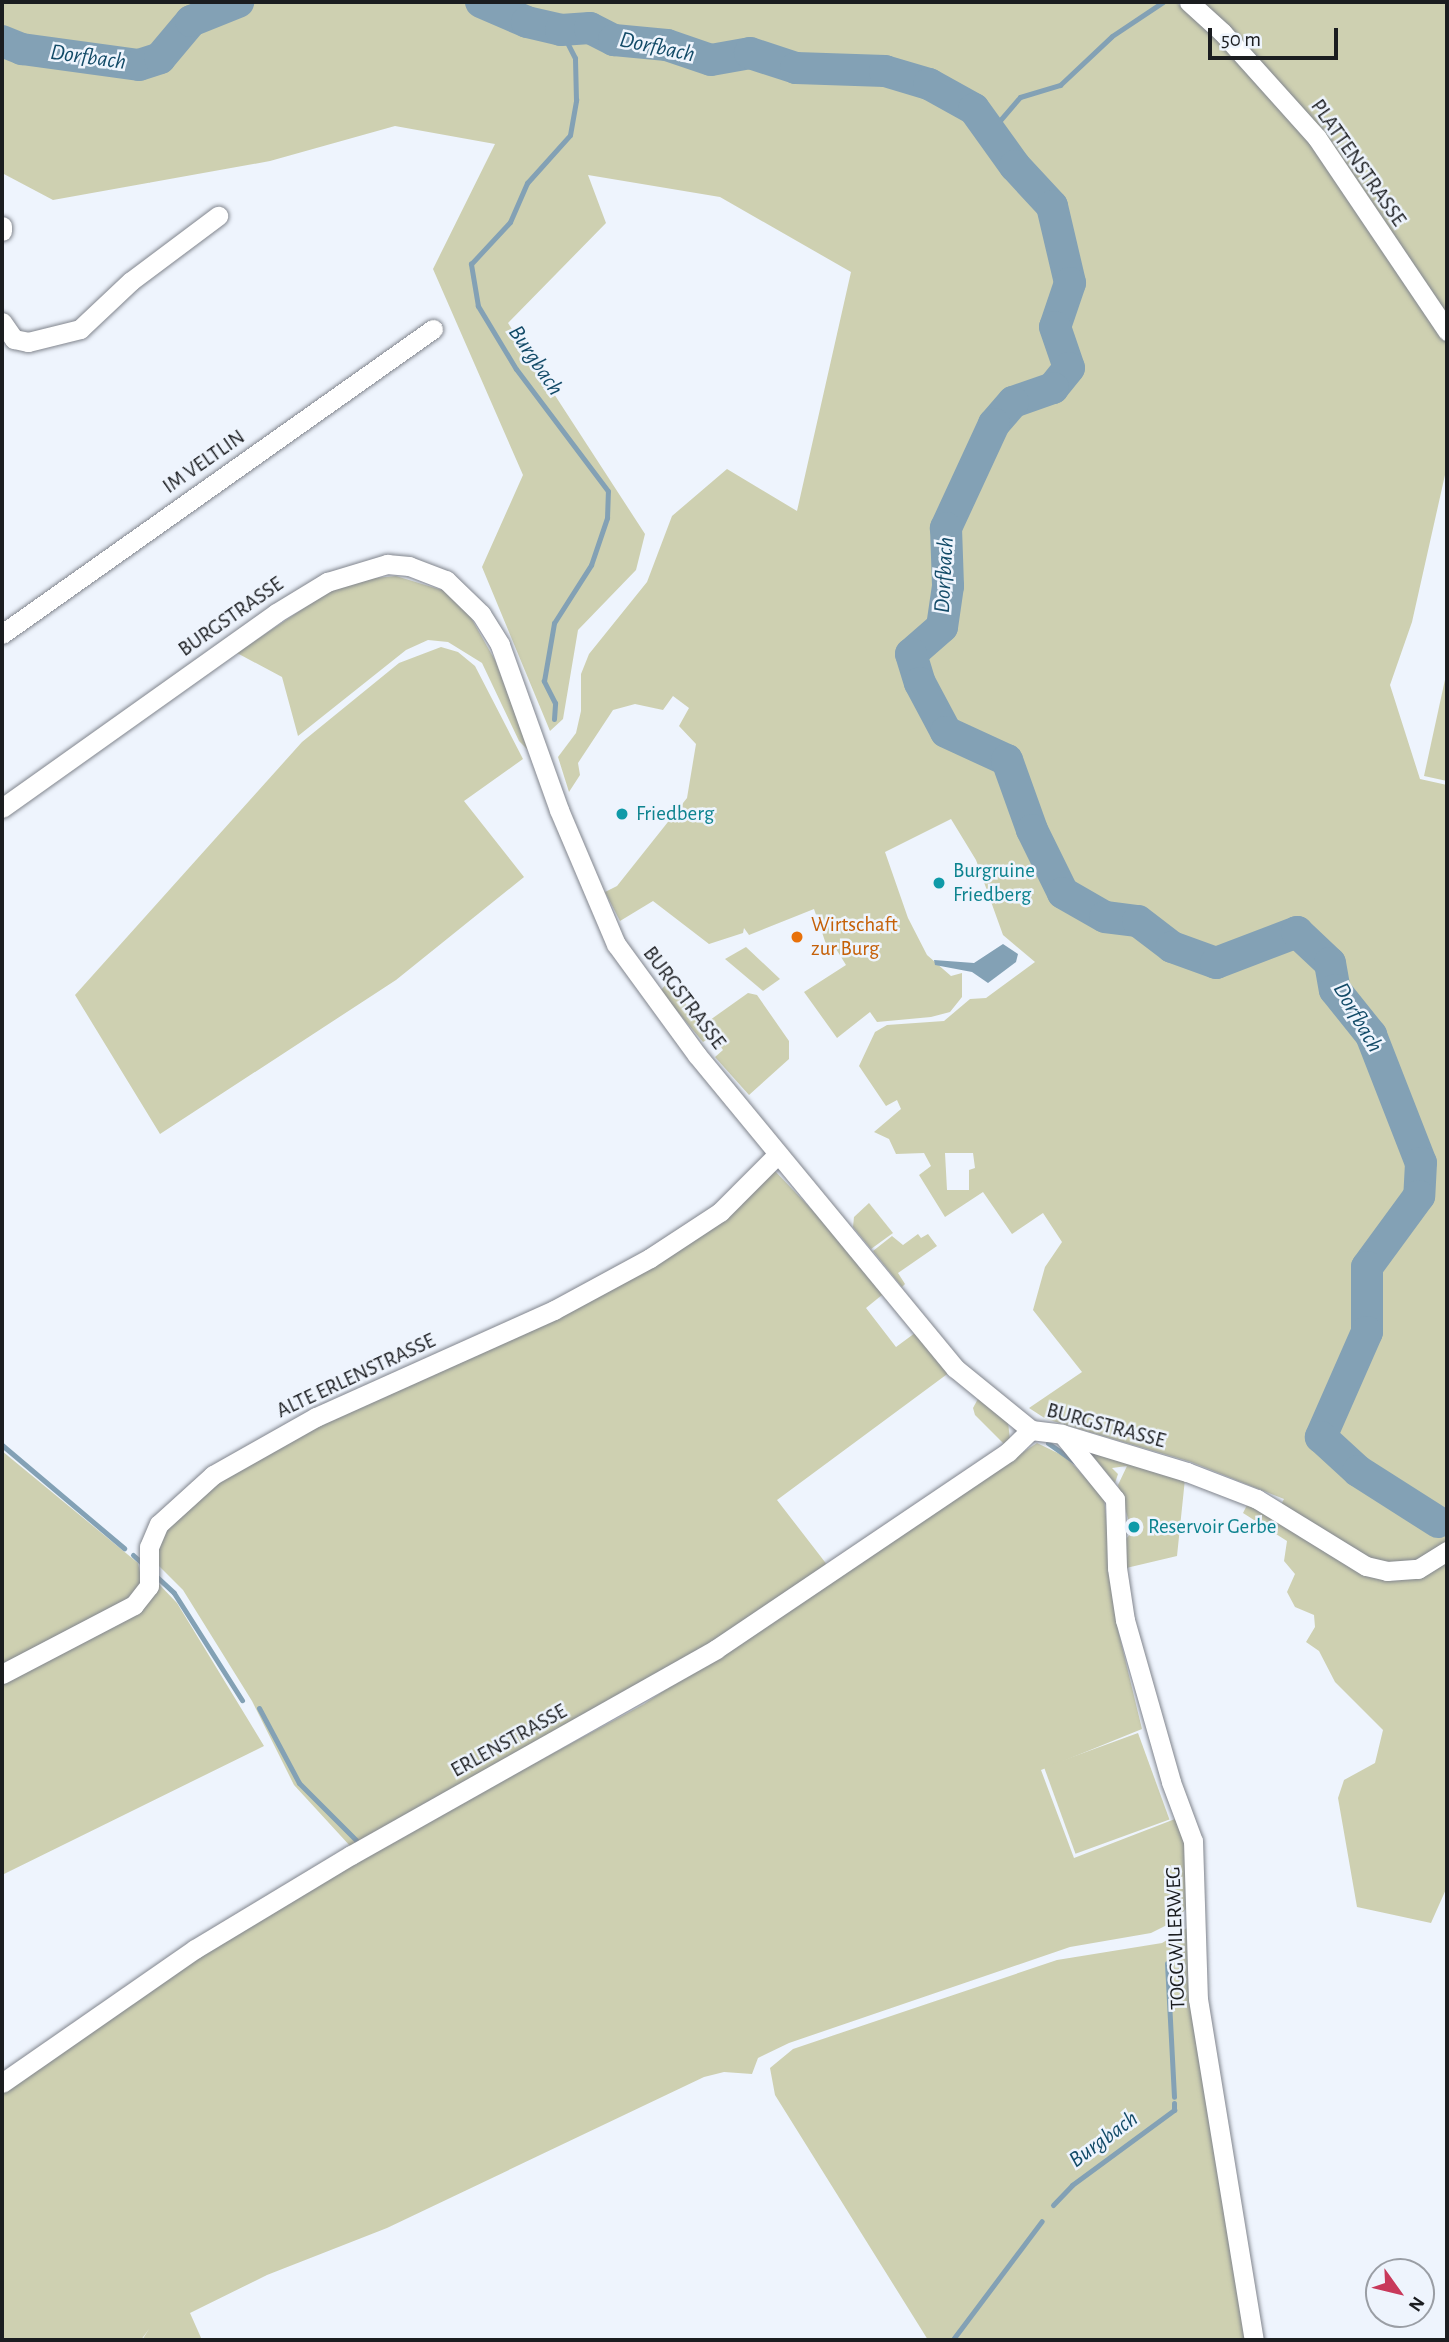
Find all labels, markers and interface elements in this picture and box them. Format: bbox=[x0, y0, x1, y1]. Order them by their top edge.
scale bar bbox=[1211, 14, 1340, 58]
water label: Dorfbach bbox=[617, 27, 697, 69]
text: 50 m bbox=[1221, 29, 1261, 50]
water label: Dorfbach bbox=[48, 39, 128, 77]
street label: PLATTENSTRASSE bbox=[1305, 95, 1411, 231]
water label: Burgbach bbox=[501, 321, 569, 401]
street label: IM VELTLIN bbox=[158, 425, 250, 499]
water label: Dorfbach bbox=[929, 536, 961, 614]
street label: BURGSTRASSE bbox=[174, 572, 288, 662]
place label: Friedberg bbox=[636, 801, 714, 827]
marker: Friedberg bbox=[614, 806, 630, 822]
place label: Burgruine Friedberg bbox=[953, 858, 1035, 908]
marker: Burgruine Friedberg bbox=[931, 875, 947, 891]
place label: Wirtschaft zur Burg bbox=[811, 912, 898, 962]
marker: Wirtschaft zur Burg bbox=[789, 929, 805, 945]
street label: BURGSTRASSE bbox=[637, 942, 731, 1054]
water label: Dorfbach bbox=[1326, 978, 1388, 1058]
street label: ALTE ERLENSTRASSE bbox=[273, 1328, 439, 1424]
street label: BURGSTRASSE bbox=[1044, 1398, 1168, 1454]
place label: Reservoir Gerbe bbox=[1148, 1514, 1276, 1540]
marker: Reservoir Gerbe bbox=[1126, 1519, 1142, 1535]
street label: ERLENSTRASSE bbox=[447, 1699, 571, 1783]
street label: TOGGWILERWEG bbox=[1161, 1866, 1191, 2010]
water label: Burgbach bbox=[1064, 2106, 1144, 2174]
north arrow bbox=[1365, 2258, 1435, 2328]
text: N bbox=[1405, 2293, 1428, 2315]

